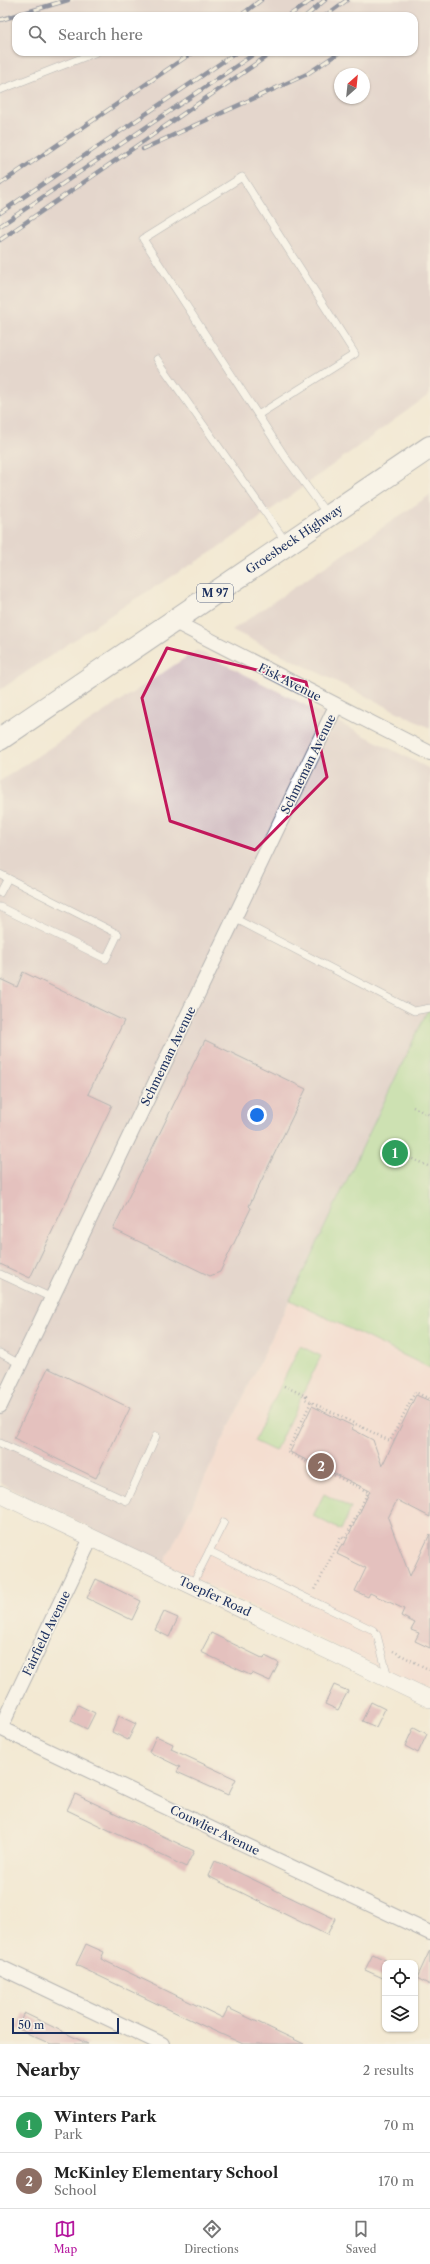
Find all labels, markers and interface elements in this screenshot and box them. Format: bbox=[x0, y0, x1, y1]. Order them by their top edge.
search box bbox=[12, 12, 418, 56]
icon: search bbox=[26, 23, 48, 45]
text: Search here bbox=[58, 25, 143, 44]
north arrow bbox=[334, 68, 370, 104]
street label: Groesbeck Highway bbox=[243, 501, 346, 577]
road number: M 97 bbox=[197, 584, 233, 602]
street label: Fisk Avenue bbox=[256, 660, 324, 704]
street label: Schmeman Avenue bbox=[277, 711, 339, 816]
street label: Schmeman Avenue bbox=[137, 1003, 199, 1108]
your location bbox=[247, 1105, 267, 1125]
pin: 1 bbox=[382, 1138, 408, 1168]
pin: 2 bbox=[308, 1451, 334, 1481]
street label: Toepfer Road bbox=[177, 1573, 254, 1620]
street label: Fairfield Avenue bbox=[19, 1588, 73, 1678]
street label: Couwlier Avenue bbox=[168, 1802, 263, 1858]
map controls bbox=[382, 1960, 418, 2032]
button: locate bbox=[382, 1960, 418, 1996]
button: layers bbox=[382, 1996, 418, 2032]
scale bar bbox=[12, 2016, 119, 2035]
text: 50 m bbox=[18, 2018, 44, 2032]
text: Nearby bbox=[16, 2060, 80, 2080]
text: 2 results bbox=[363, 2062, 414, 2078]
text: Winters Park bbox=[54, 2107, 156, 2126]
text: 1 bbox=[26, 2117, 32, 2133]
text: 70 m bbox=[384, 2117, 414, 2133]
text: Park bbox=[54, 2126, 82, 2142]
text: McKinley Elementary School bbox=[54, 2163, 278, 2182]
text: 2 bbox=[25, 2173, 33, 2189]
text: 170 m bbox=[378, 2173, 414, 2189]
text: School bbox=[54, 2182, 97, 2198]
tab: Map bbox=[54, 2218, 77, 2256]
tab: Directions bbox=[184, 2218, 239, 2256]
tab: Saved bbox=[346, 2218, 376, 2256]

